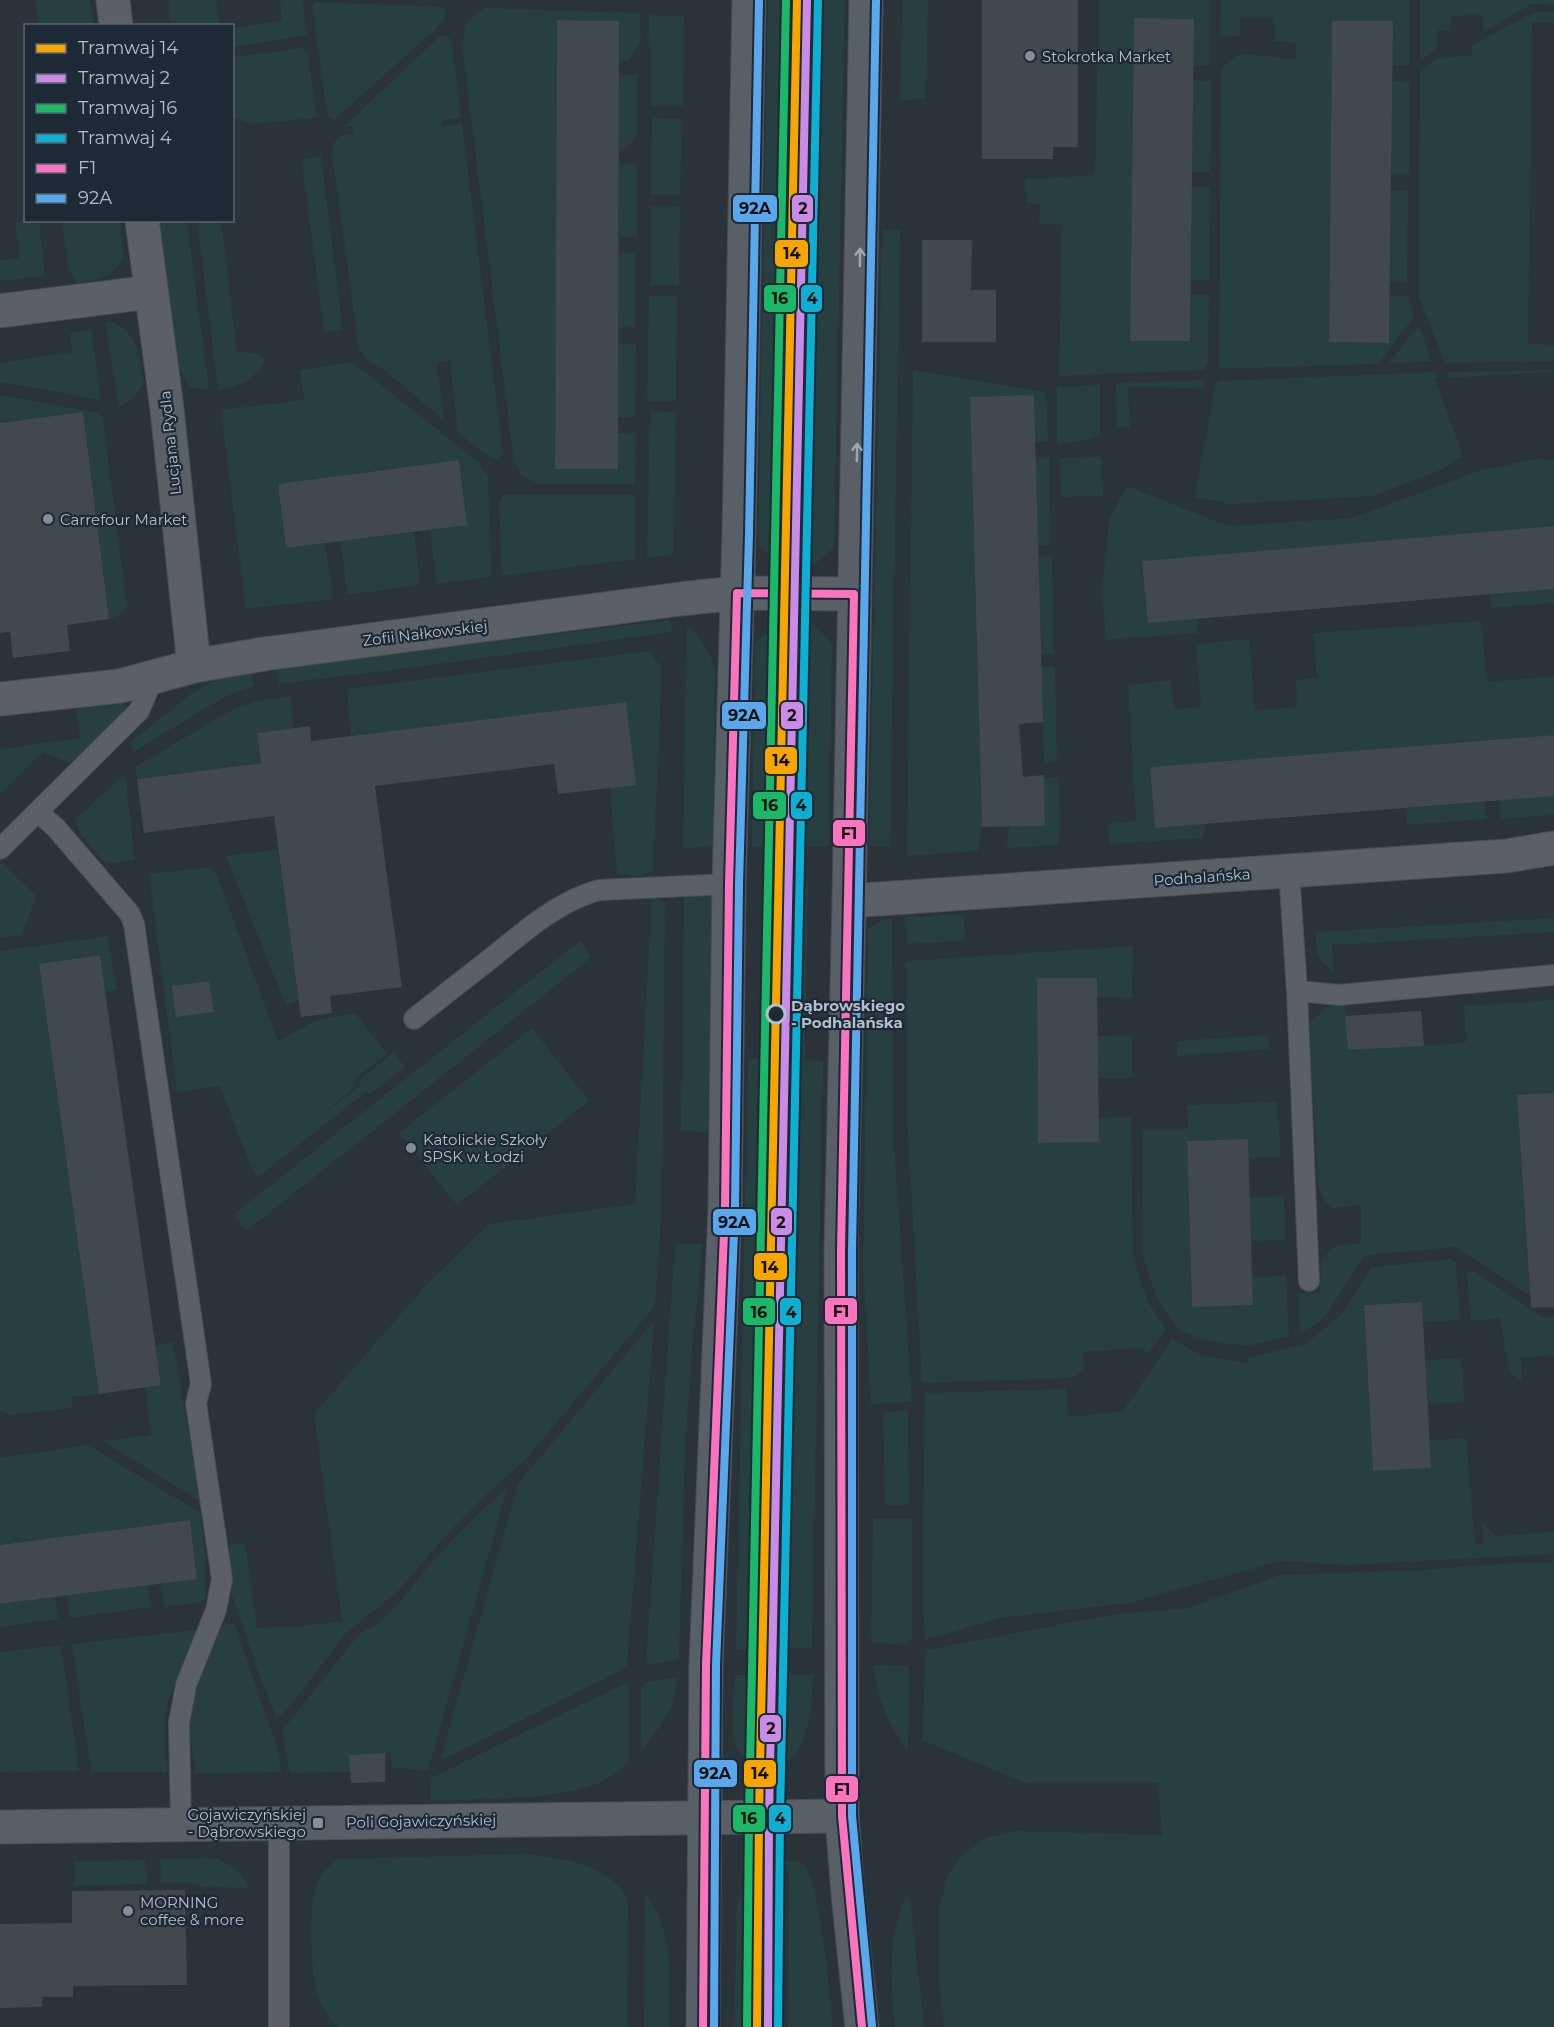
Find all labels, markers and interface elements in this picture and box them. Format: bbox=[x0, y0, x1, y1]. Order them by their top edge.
legend bbox=[24, 24, 234, 222]
text: Tramwaj 14 bbox=[78, 37, 178, 59]
place label: Stokrotka Market bbox=[1042, 47, 1171, 66]
marker: Stokrotka Market bbox=[1023, 49, 1037, 63]
text: Tramwaj 2 bbox=[78, 67, 170, 89]
text: Tramwaj 16 bbox=[78, 97, 177, 119]
text: Tramwaj 4 bbox=[78, 127, 172, 149]
text: F1 bbox=[78, 157, 96, 179]
text: 92A bbox=[78, 187, 112, 209]
line badge: 92A bbox=[732, 194, 778, 223]
line badge: 2 bbox=[791, 194, 814, 223]
text: 92A bbox=[739, 199, 772, 218]
text: 2 bbox=[798, 199, 808, 218]
line badge: 14 bbox=[774, 239, 809, 268]
text: 14 bbox=[783, 244, 801, 263]
one-way arrow bbox=[855, 247, 866, 267]
line badge: 16 bbox=[763, 284, 797, 313]
line badge: 4 bbox=[800, 284, 823, 313]
text: 16 bbox=[772, 289, 788, 308]
text: 4 bbox=[806, 289, 818, 308]
street label: Lucjana Rydla bbox=[155, 390, 185, 496]
one-way arrow bbox=[851, 442, 863, 462]
place label: Carrefour Market bbox=[60, 510, 187, 529]
marker: Carrefour Market bbox=[41, 512, 55, 526]
street label: Zofii Nałkowskiej bbox=[362, 616, 488, 650]
line badge: 92A bbox=[721, 701, 767, 730]
line badge: 2 bbox=[780, 701, 804, 730]
text: 92A bbox=[728, 706, 761, 725]
text: 2 bbox=[787, 706, 797, 725]
line badge: 14 bbox=[764, 746, 798, 775]
text: 14 bbox=[772, 751, 790, 770]
line badge: 16 bbox=[752, 791, 787, 820]
line badge: 4 bbox=[790, 791, 813, 820]
text: 16 bbox=[762, 796, 778, 815]
text: 4 bbox=[795, 796, 807, 815]
line badge: F1 bbox=[832, 819, 866, 847]
text: F1 bbox=[841, 824, 857, 843]
street label: Podhalańska bbox=[1153, 864, 1251, 890]
place label: Dąbrowskiego - Podhalańska bbox=[791, 996, 905, 1032]
marker: Dąbrowskiego - Podhalańska bbox=[766, 1004, 786, 1024]
place label: Katolickie Szkoły SPSK w Łodzi bbox=[423, 1130, 548, 1166]
marker: Katolickie Szkoły SPSK w Łodzi bbox=[404, 1141, 418, 1155]
line badge: 2 bbox=[770, 1207, 793, 1236]
line badge: 92A bbox=[712, 1208, 757, 1236]
text: 92A bbox=[718, 1213, 751, 1232]
text: 2 bbox=[776, 1213, 786, 1232]
line badge: 14 bbox=[753, 1252, 788, 1281]
text: 14 bbox=[761, 1258, 779, 1277]
line badge: 16 bbox=[742, 1297, 776, 1326]
line badge: 4 bbox=[779, 1297, 802, 1326]
line badge: F1 bbox=[824, 1297, 858, 1325]
text: F1 bbox=[833, 1302, 849, 1321]
text: 16 bbox=[751, 1303, 767, 1322]
text: 4 bbox=[785, 1303, 797, 1322]
line badge: 2 bbox=[759, 1714, 782, 1743]
text: 2 bbox=[766, 1719, 776, 1738]
line badge: 92A bbox=[693, 1759, 738, 1788]
line badge: 14 bbox=[743, 1759, 777, 1788]
text: 92A bbox=[699, 1764, 732, 1783]
text: 14 bbox=[751, 1764, 769, 1783]
line badge: F1 bbox=[825, 1775, 859, 1803]
text: F1 bbox=[834, 1780, 850, 1799]
line badge: 16 bbox=[732, 1804, 766, 1833]
line badge: 4 bbox=[768, 1804, 792, 1833]
place label: Gojawiczyńskiej - Dąbrowskiego bbox=[188, 1805, 306, 1841]
text: 16 bbox=[741, 1809, 757, 1828]
text: 4 bbox=[774, 1809, 786, 1828]
street label: Poli Gojawiczyńskiej bbox=[346, 1810, 496, 1832]
marker: Gojawiczyńskiej - Dąbrowskiego bbox=[311, 1816, 325, 1830]
place label: MORNING coffee & more bbox=[140, 1893, 244, 1929]
marker: MORNING coffee & more bbox=[121, 1904, 135, 1918]

